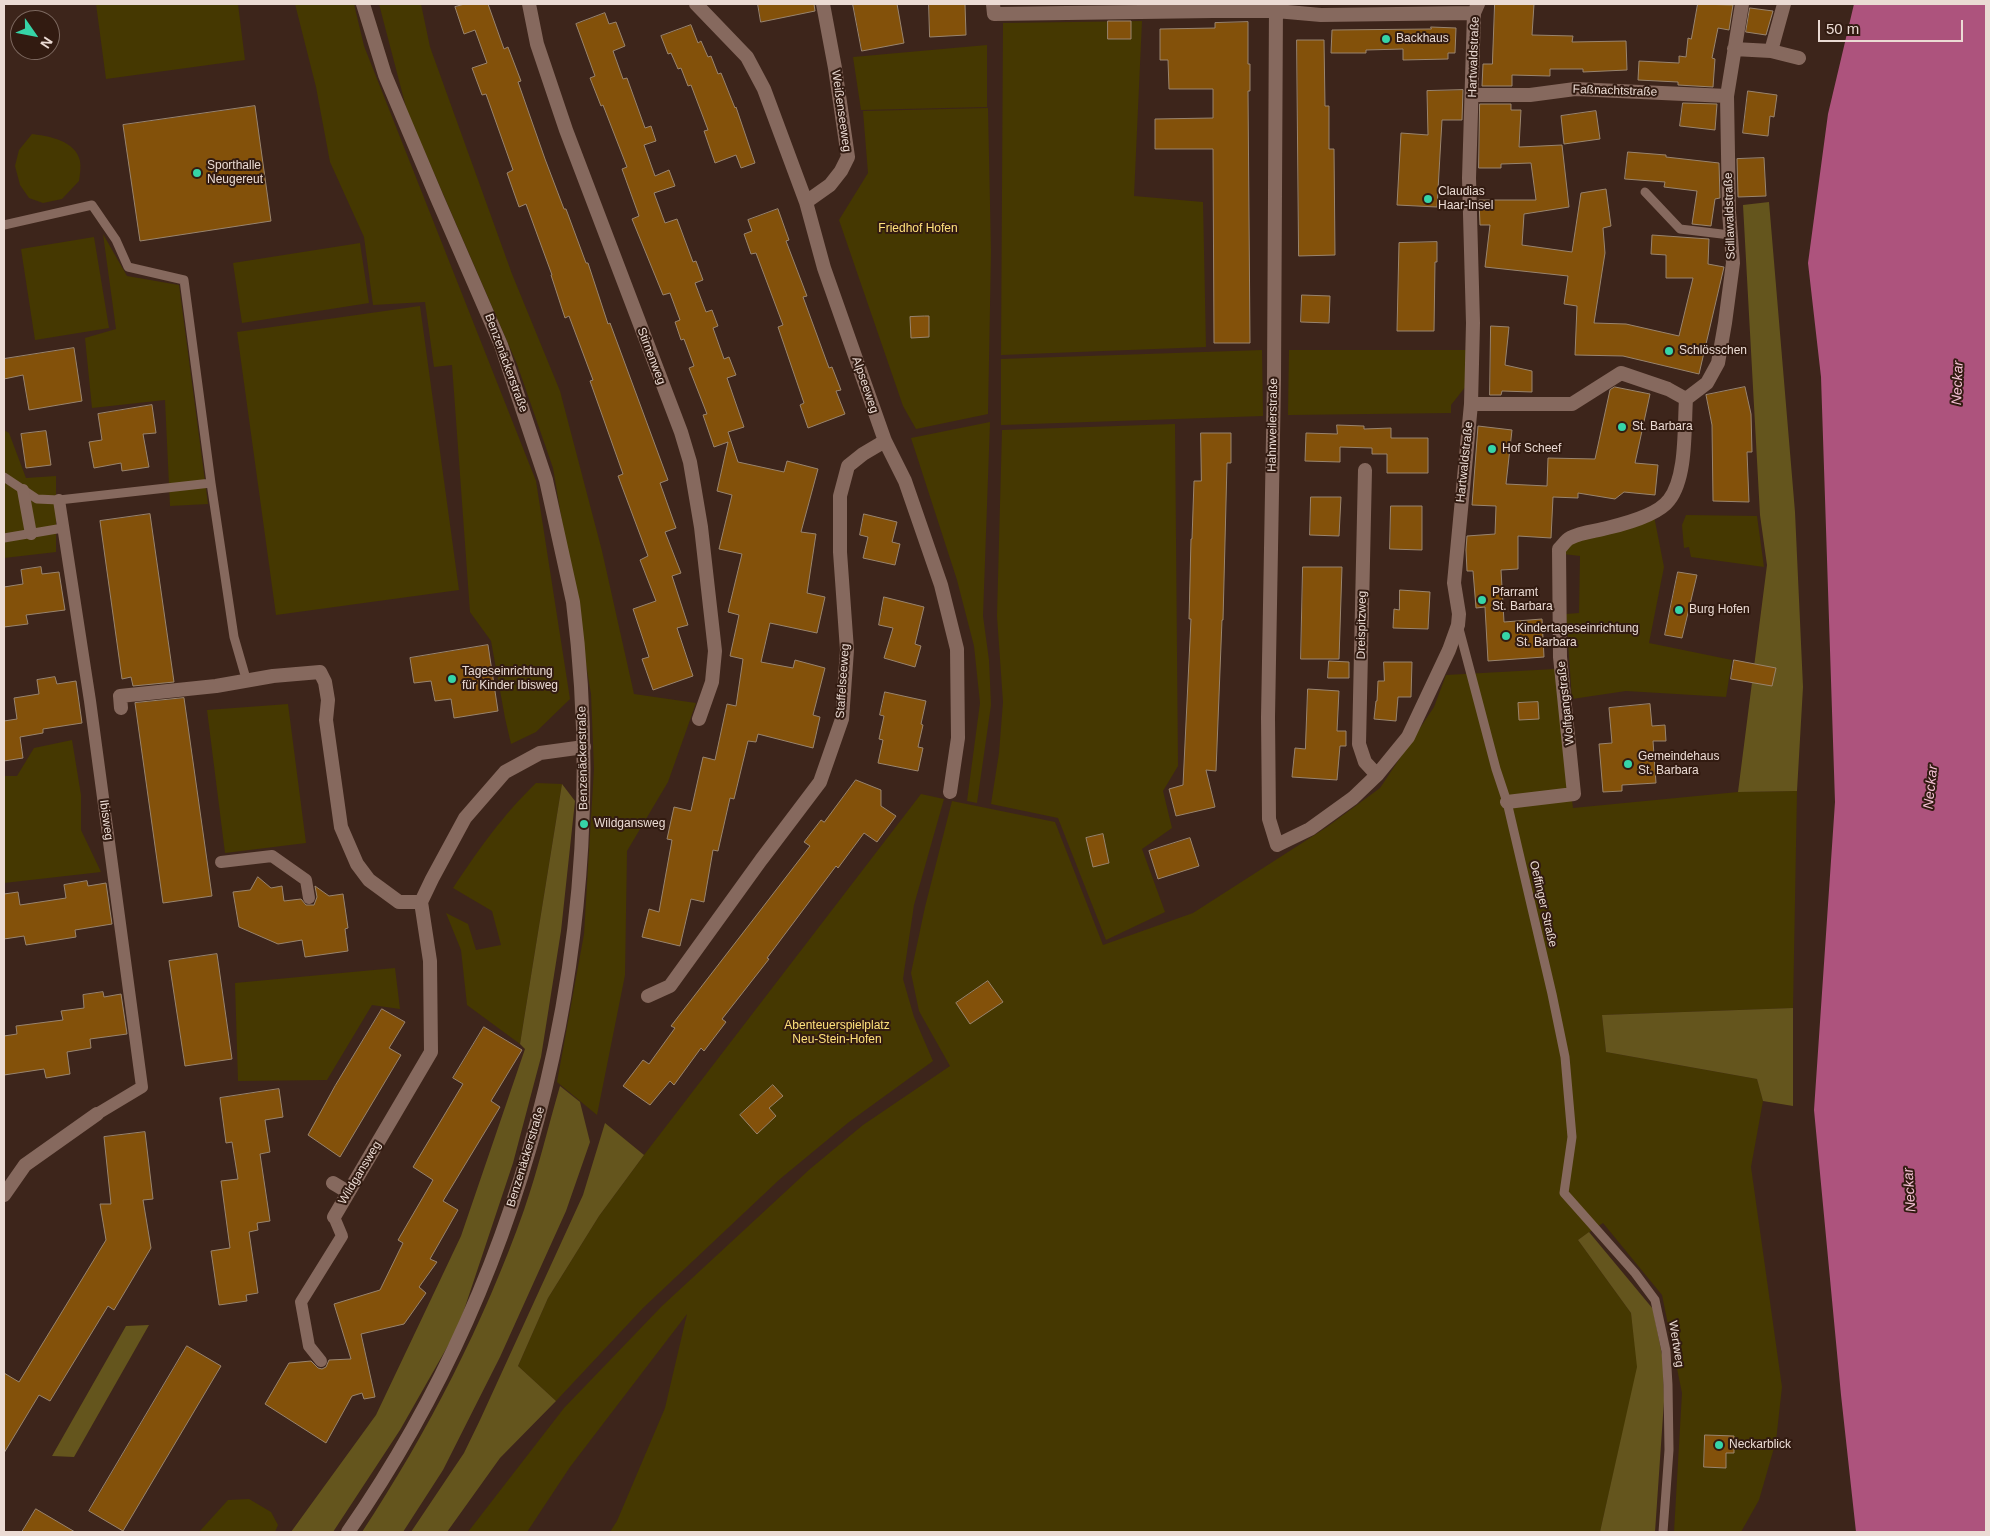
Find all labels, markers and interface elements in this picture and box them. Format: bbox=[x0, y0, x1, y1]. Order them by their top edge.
north arrow bbox=[10, 10, 60, 60]
scale bar bbox=[1820, 10, 1965, 42]
street label: Hartwaldstraße bbox=[1465, 16, 1483, 98]
text: 50 m bbox=[1826, 20, 1859, 37]
place label: Backhaus bbox=[1396, 32, 1449, 46]
marker: Backhaus bbox=[1380, 33, 1392, 45]
text: N bbox=[37, 34, 56, 51]
street label: Weißenseeweg bbox=[828, 69, 854, 153]
street label: Faßnachtstraße bbox=[1572, 82, 1658, 100]
place label: Sporthalle Neugereut bbox=[207, 159, 263, 187]
marker: Sporthalle Neugereut bbox=[191, 167, 203, 179]
street label: Scillawaldstraße bbox=[1721, 172, 1739, 260]
place label: Claudias Haar-Insel bbox=[1438, 185, 1493, 213]
marker: Claudias Haar-Insel bbox=[1422, 193, 1434, 205]
park label: Friedhof Hofen bbox=[878, 222, 958, 236]
street label: Benzenäckerstraße bbox=[481, 312, 531, 414]
street label: Stirnenweg bbox=[634, 325, 668, 387]
place label: Schlösschen bbox=[1679, 344, 1747, 358]
marker: Schlösschen bbox=[1663, 345, 1675, 357]
street label: Alpseeweg bbox=[849, 355, 881, 415]
water label: Neckar bbox=[1949, 361, 1967, 405]
street label: Hahnweilerstraße bbox=[1265, 378, 1281, 472]
place label: St. Barbara bbox=[1632, 420, 1693, 434]
street label: Hartwaldstraße bbox=[1454, 421, 1476, 503]
marker: St. Barbara bbox=[1616, 421, 1628, 433]
place label: Hof Scheef bbox=[1502, 442, 1561, 456]
marker: Hof Scheef bbox=[1486, 443, 1498, 455]
place label: Pfarramt St. Barbara bbox=[1492, 586, 1553, 614]
street label: Dreispitzweg bbox=[1354, 591, 1370, 659]
marker: Pfarramt St. Barbara bbox=[1476, 594, 1488, 606]
place label: Burg Hofen bbox=[1689, 603, 1750, 617]
marker: Burg Hofen bbox=[1673, 604, 1685, 616]
place label: Kindertageseinrichtung St. Barbara bbox=[1516, 622, 1639, 650]
marker: Kindertageseinrichtung St. Barbara bbox=[1500, 630, 1512, 642]
street label: Staffelseeweg bbox=[833, 643, 853, 719]
street label: Wolfgangstraße bbox=[1554, 660, 1578, 746]
place label: Tageseinrichtung für Kinder Ibisweg bbox=[462, 665, 558, 693]
marker: Tageseinrichtung für Kinder Ibisweg bbox=[446, 673, 458, 685]
street label: Benzenäckerstraße bbox=[575, 706, 591, 810]
place label: Gemeindehaus St. Barbara bbox=[1638, 750, 1719, 778]
marker: Gemeindehaus St. Barbara bbox=[1622, 758, 1634, 770]
water label: Neckar bbox=[1920, 764, 1942, 810]
street label: Ibisweg bbox=[96, 799, 116, 841]
place label: Wildgansweg bbox=[594, 817, 665, 831]
marker: Wildgansweg bbox=[578, 818, 590, 830]
street label: Oeffinger Straße bbox=[1526, 859, 1560, 949]
park label: Abenteuerspielplatz Neu-Stein-Hofen bbox=[784, 1019, 890, 1047]
street label: Benzenäckerstraße bbox=[504, 1105, 548, 1209]
street label: Wildgansweg bbox=[335, 1139, 385, 1207]
water label: Neckar bbox=[1900, 1167, 1920, 1213]
street label: Wertweg bbox=[1665, 1320, 1687, 1368]
place label: Neckarblick bbox=[1729, 1438, 1791, 1452]
marker: Neckarblick bbox=[1713, 1439, 1725, 1451]

